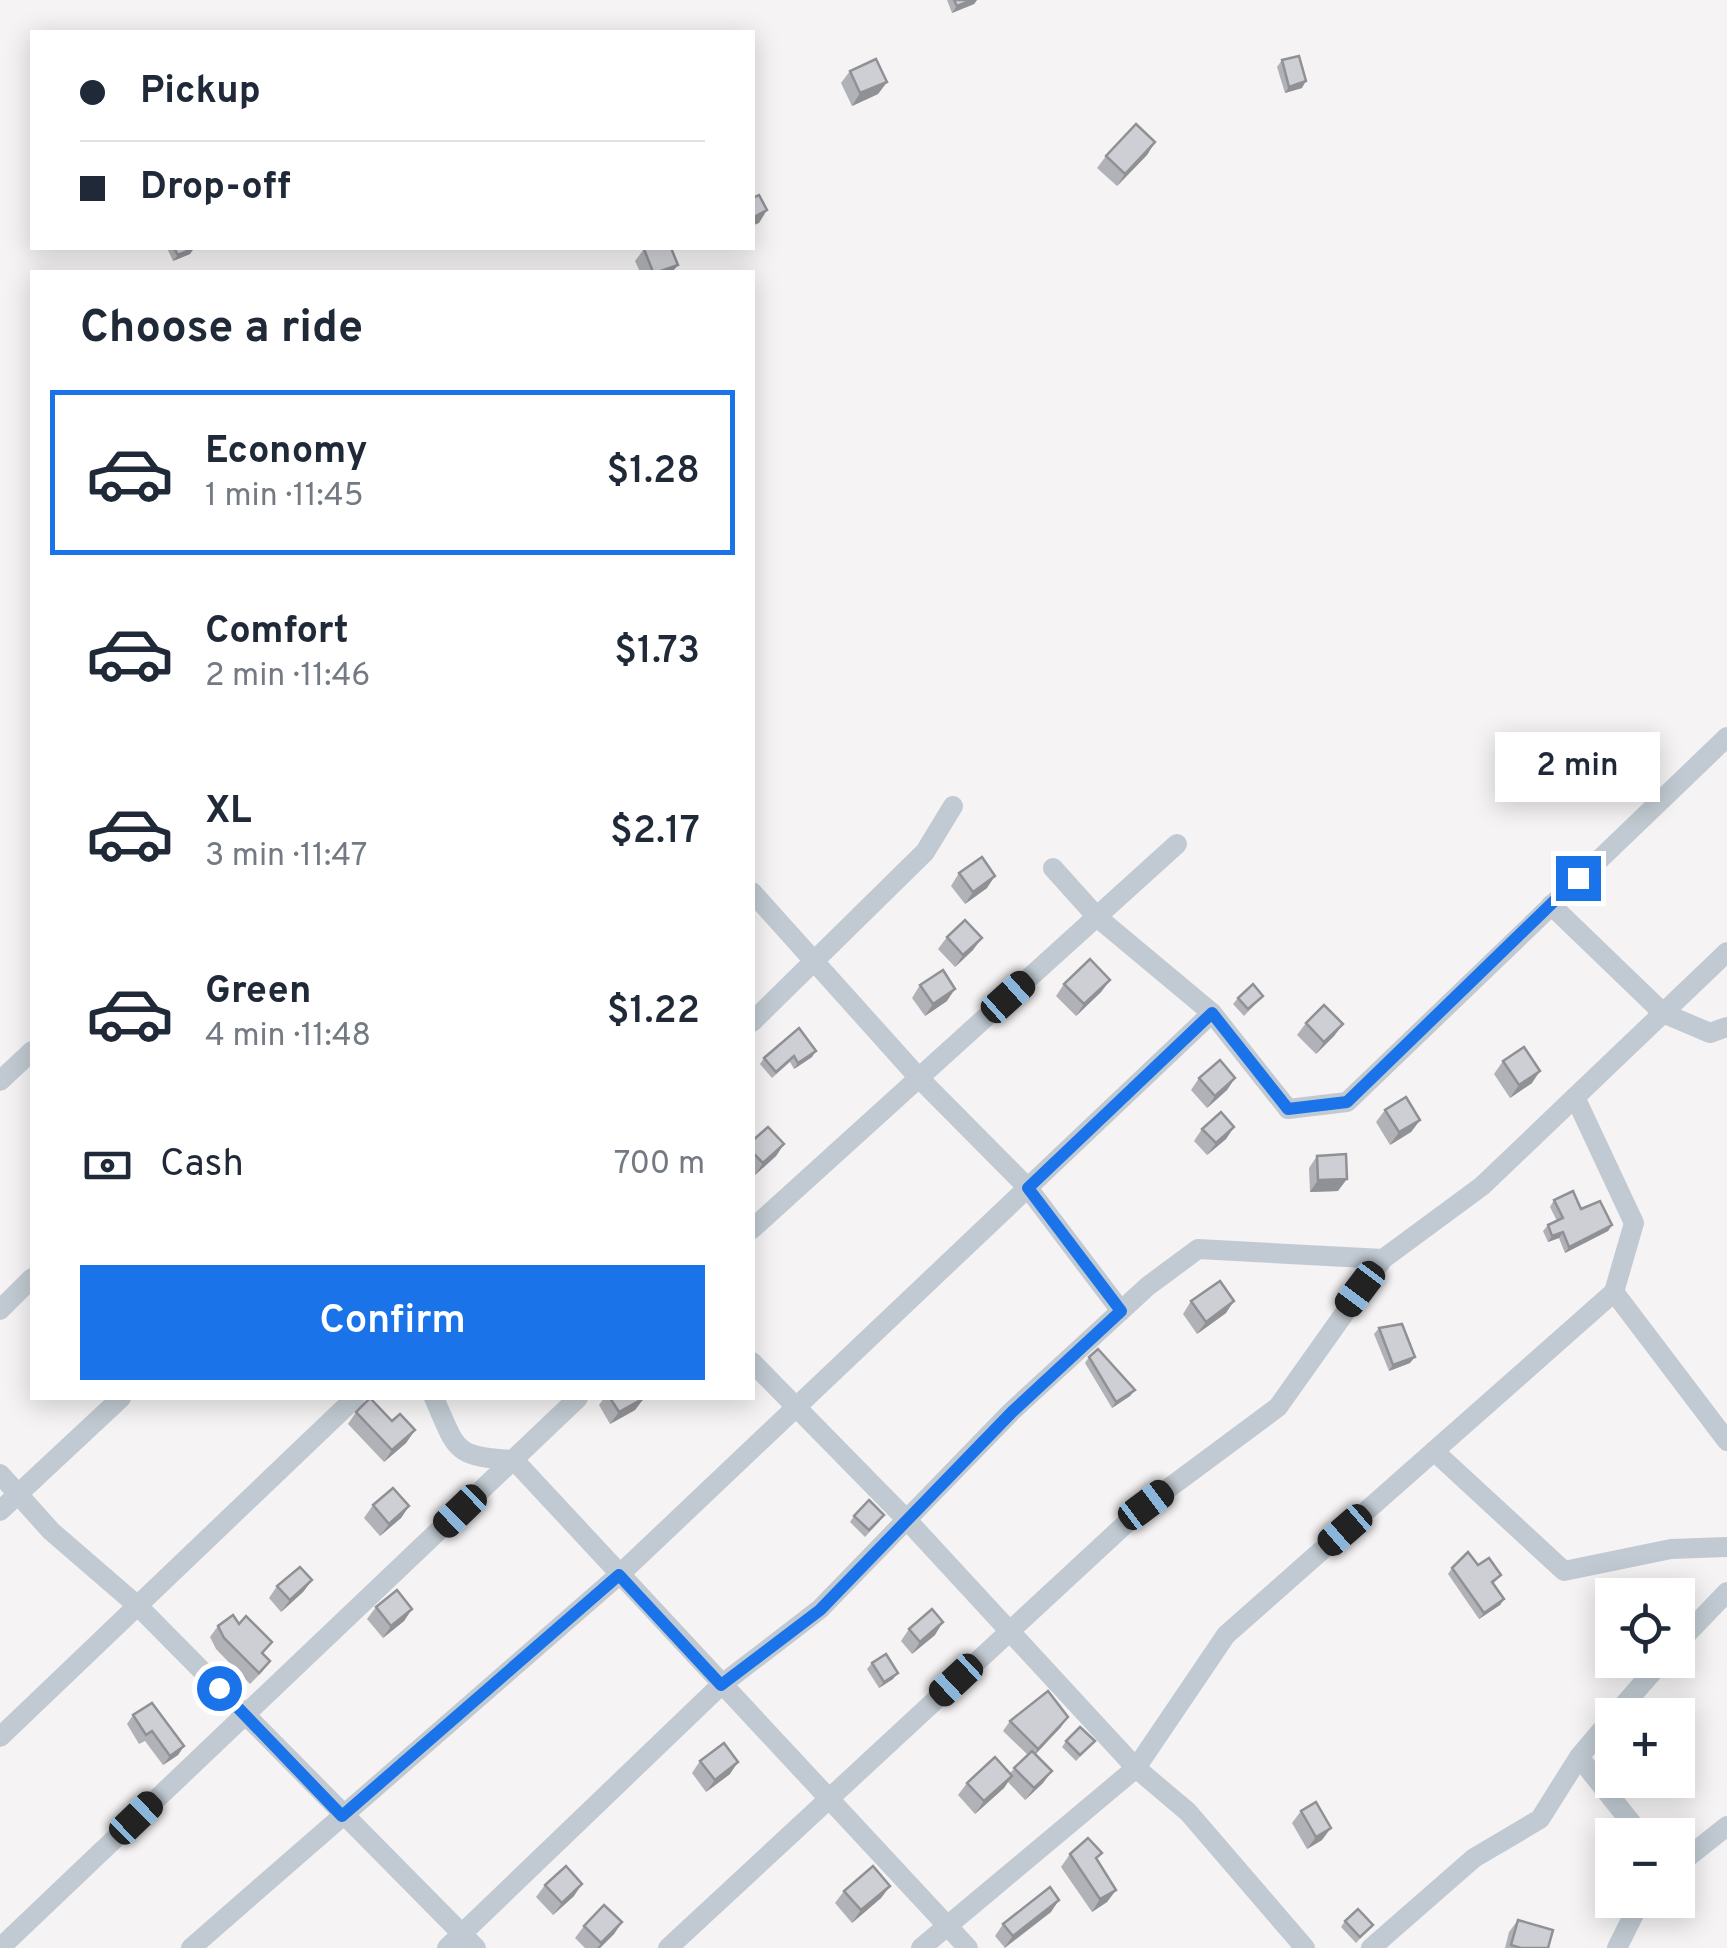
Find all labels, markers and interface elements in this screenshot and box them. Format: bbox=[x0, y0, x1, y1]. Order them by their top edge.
text: Pickup bbox=[140, 68, 261, 117]
text: Drop-off bbox=[140, 164, 291, 213]
text: Choose a ride bbox=[80, 301, 363, 358]
icon: car bbox=[85, 428, 175, 518]
text: Economy bbox=[205, 428, 367, 477]
text: $1.28 bbox=[606, 448, 700, 497]
text: 1 min · 11:45 bbox=[205, 477, 364, 517]
icon: car bbox=[85, 608, 175, 698]
text: Comfort bbox=[205, 608, 349, 657]
text: $1.73 bbox=[614, 628, 700, 677]
text: 2 min · 11:46 bbox=[205, 657, 370, 697]
callout: 2 min bbox=[1496, 733, 1660, 803]
text: 2 min bbox=[1536, 747, 1619, 787]
icon: car bbox=[85, 788, 175, 878]
text: XL bbox=[205, 788, 252, 837]
text: $2.17 bbox=[610, 808, 700, 857]
text: 3 min · 11:47 bbox=[205, 837, 367, 877]
route end bbox=[1556, 856, 1601, 901]
car bbox=[976, 966, 1040, 1028]
icon: car bbox=[85, 968, 175, 1058]
text: Green bbox=[205, 968, 311, 1017]
text: $1.22 bbox=[607, 988, 700, 1037]
text: 4 min · 11:48 bbox=[205, 1017, 371, 1057]
icon: cash bbox=[80, 1138, 135, 1193]
text: Cash bbox=[160, 1141, 244, 1190]
text: 700 m bbox=[614, 1145, 705, 1185]
car bbox=[1330, 1256, 1390, 1322]
button: Confirm bbox=[80, 1265, 705, 1380]
car bbox=[1113, 1475, 1179, 1535]
car bbox=[428, 1479, 492, 1543]
car bbox=[1313, 1499, 1377, 1561]
map controls bbox=[1595, 1578, 1695, 1918]
button: locate bbox=[1595, 1578, 1695, 1678]
car bbox=[924, 1649, 988, 1711]
route start bbox=[197, 1666, 242, 1711]
button: + bbox=[1595, 1698, 1695, 1798]
car bbox=[104, 1786, 168, 1850]
button: − bbox=[1595, 1818, 1695, 1918]

